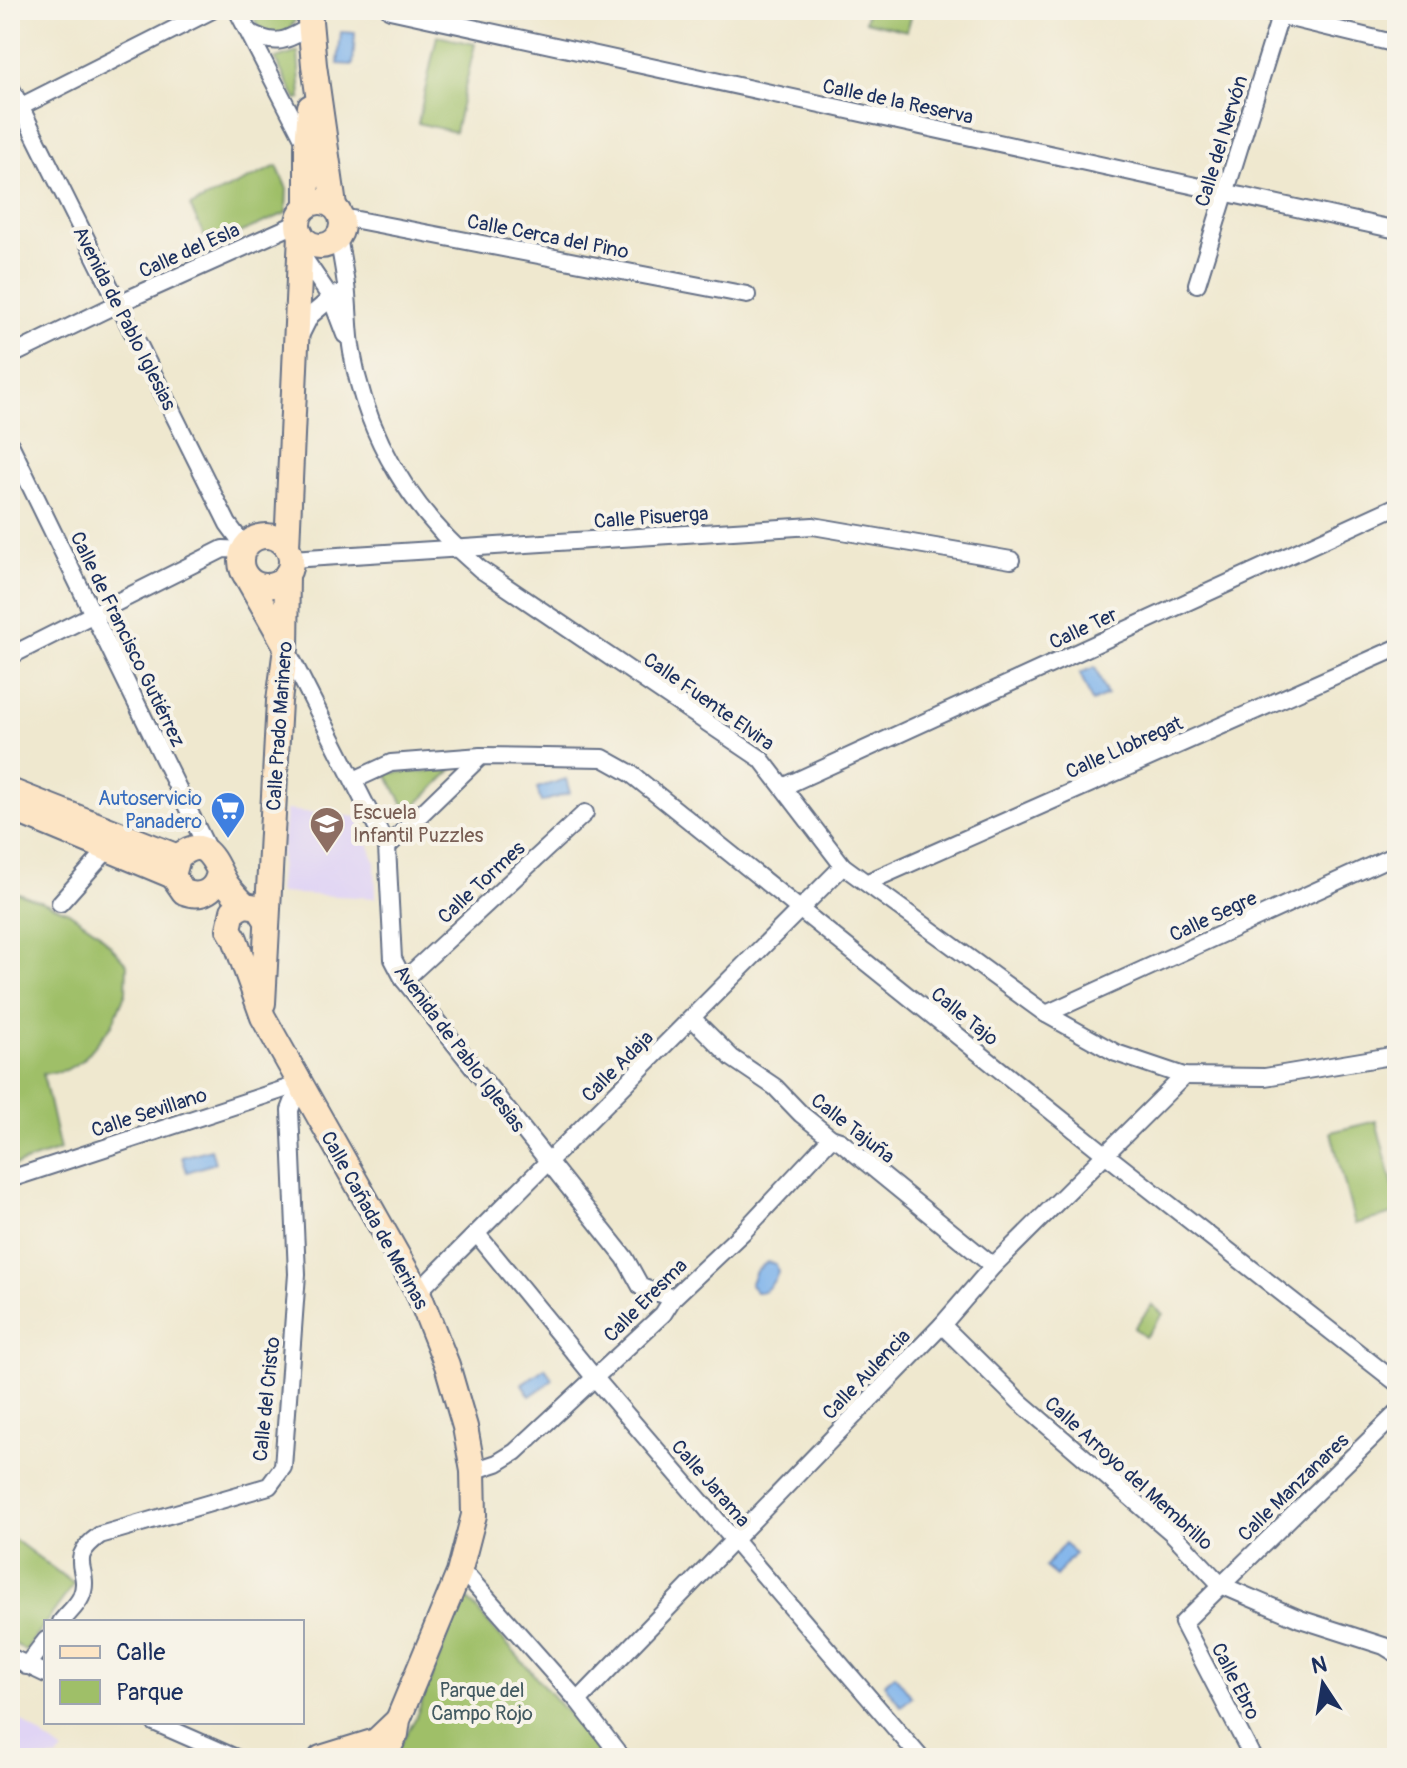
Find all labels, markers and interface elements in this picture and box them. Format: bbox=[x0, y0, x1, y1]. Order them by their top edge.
street label: Calle del Nervón bbox=[1190, 72, 1253, 210]
street label: Calle de la Reserva bbox=[820, 73, 976, 130]
street label: Calle Cerca del Pino bbox=[465, 209, 631, 264]
street label: Calle del Esla bbox=[135, 217, 243, 284]
street label: Avenida de Pablo Iglesias bbox=[67, 222, 182, 414]
street label: Calle Pisuerga bbox=[593, 501, 709, 534]
street label: Calle de Francisco Gutiérrez bbox=[64, 527, 191, 751]
street label: Calle Ter bbox=[1045, 602, 1121, 655]
street label: Calle Prado Marinero bbox=[261, 640, 298, 812]
street label: Calle Fuente Elvira bbox=[638, 647, 779, 756]
street label: Calle Llobregat bbox=[1062, 710, 1187, 784]
place label: Autoservicio Panadero bbox=[98, 786, 202, 834]
supermarket icon: Autoservicio Panadero bbox=[209, 790, 247, 840]
place label: Escuela Infantil Puzzles bbox=[353, 800, 483, 848]
school or university icon: Escuela Infantil Puzzles bbox=[308, 805, 346, 855]
street label: Calle Tormes bbox=[433, 836, 530, 929]
street label: Calle Segre bbox=[1166, 885, 1261, 948]
street label: Avenida de Pablo Iglesias bbox=[389, 960, 531, 1137]
street label: Calle Tajo bbox=[926, 982, 1004, 1051]
street label: Calle Adaja bbox=[576, 1025, 658, 1107]
street label: Calle Sevillano bbox=[88, 1082, 210, 1143]
street label: Calle Tajuña bbox=[806, 1088, 900, 1169]
street label: Calle Cañada de Merinas bbox=[315, 1127, 434, 1314]
street label: Calle Eresma bbox=[598, 1253, 693, 1348]
street label: Calle Aulencia bbox=[817, 1324, 916, 1425]
street label: Calle del Cristo bbox=[248, 1335, 285, 1463]
street label: Calle Arroyo del Membrillo bbox=[1039, 1391, 1218, 1556]
street label: Calle Manzanares bbox=[1232, 1428, 1354, 1547]
street label: Calle Jarama bbox=[666, 1434, 755, 1532]
legend bbox=[44, 1620, 304, 1724]
text: Calle bbox=[116, 1638, 165, 1667]
street label: Calle Ebro bbox=[1206, 1639, 1266, 1724]
north arrow bbox=[1283, 1644, 1363, 1724]
text: N bbox=[1309, 1650, 1329, 1681]
text: Parque bbox=[116, 1678, 183, 1707]
park label: Parque del Campo Rojo bbox=[431, 1678, 533, 1726]

